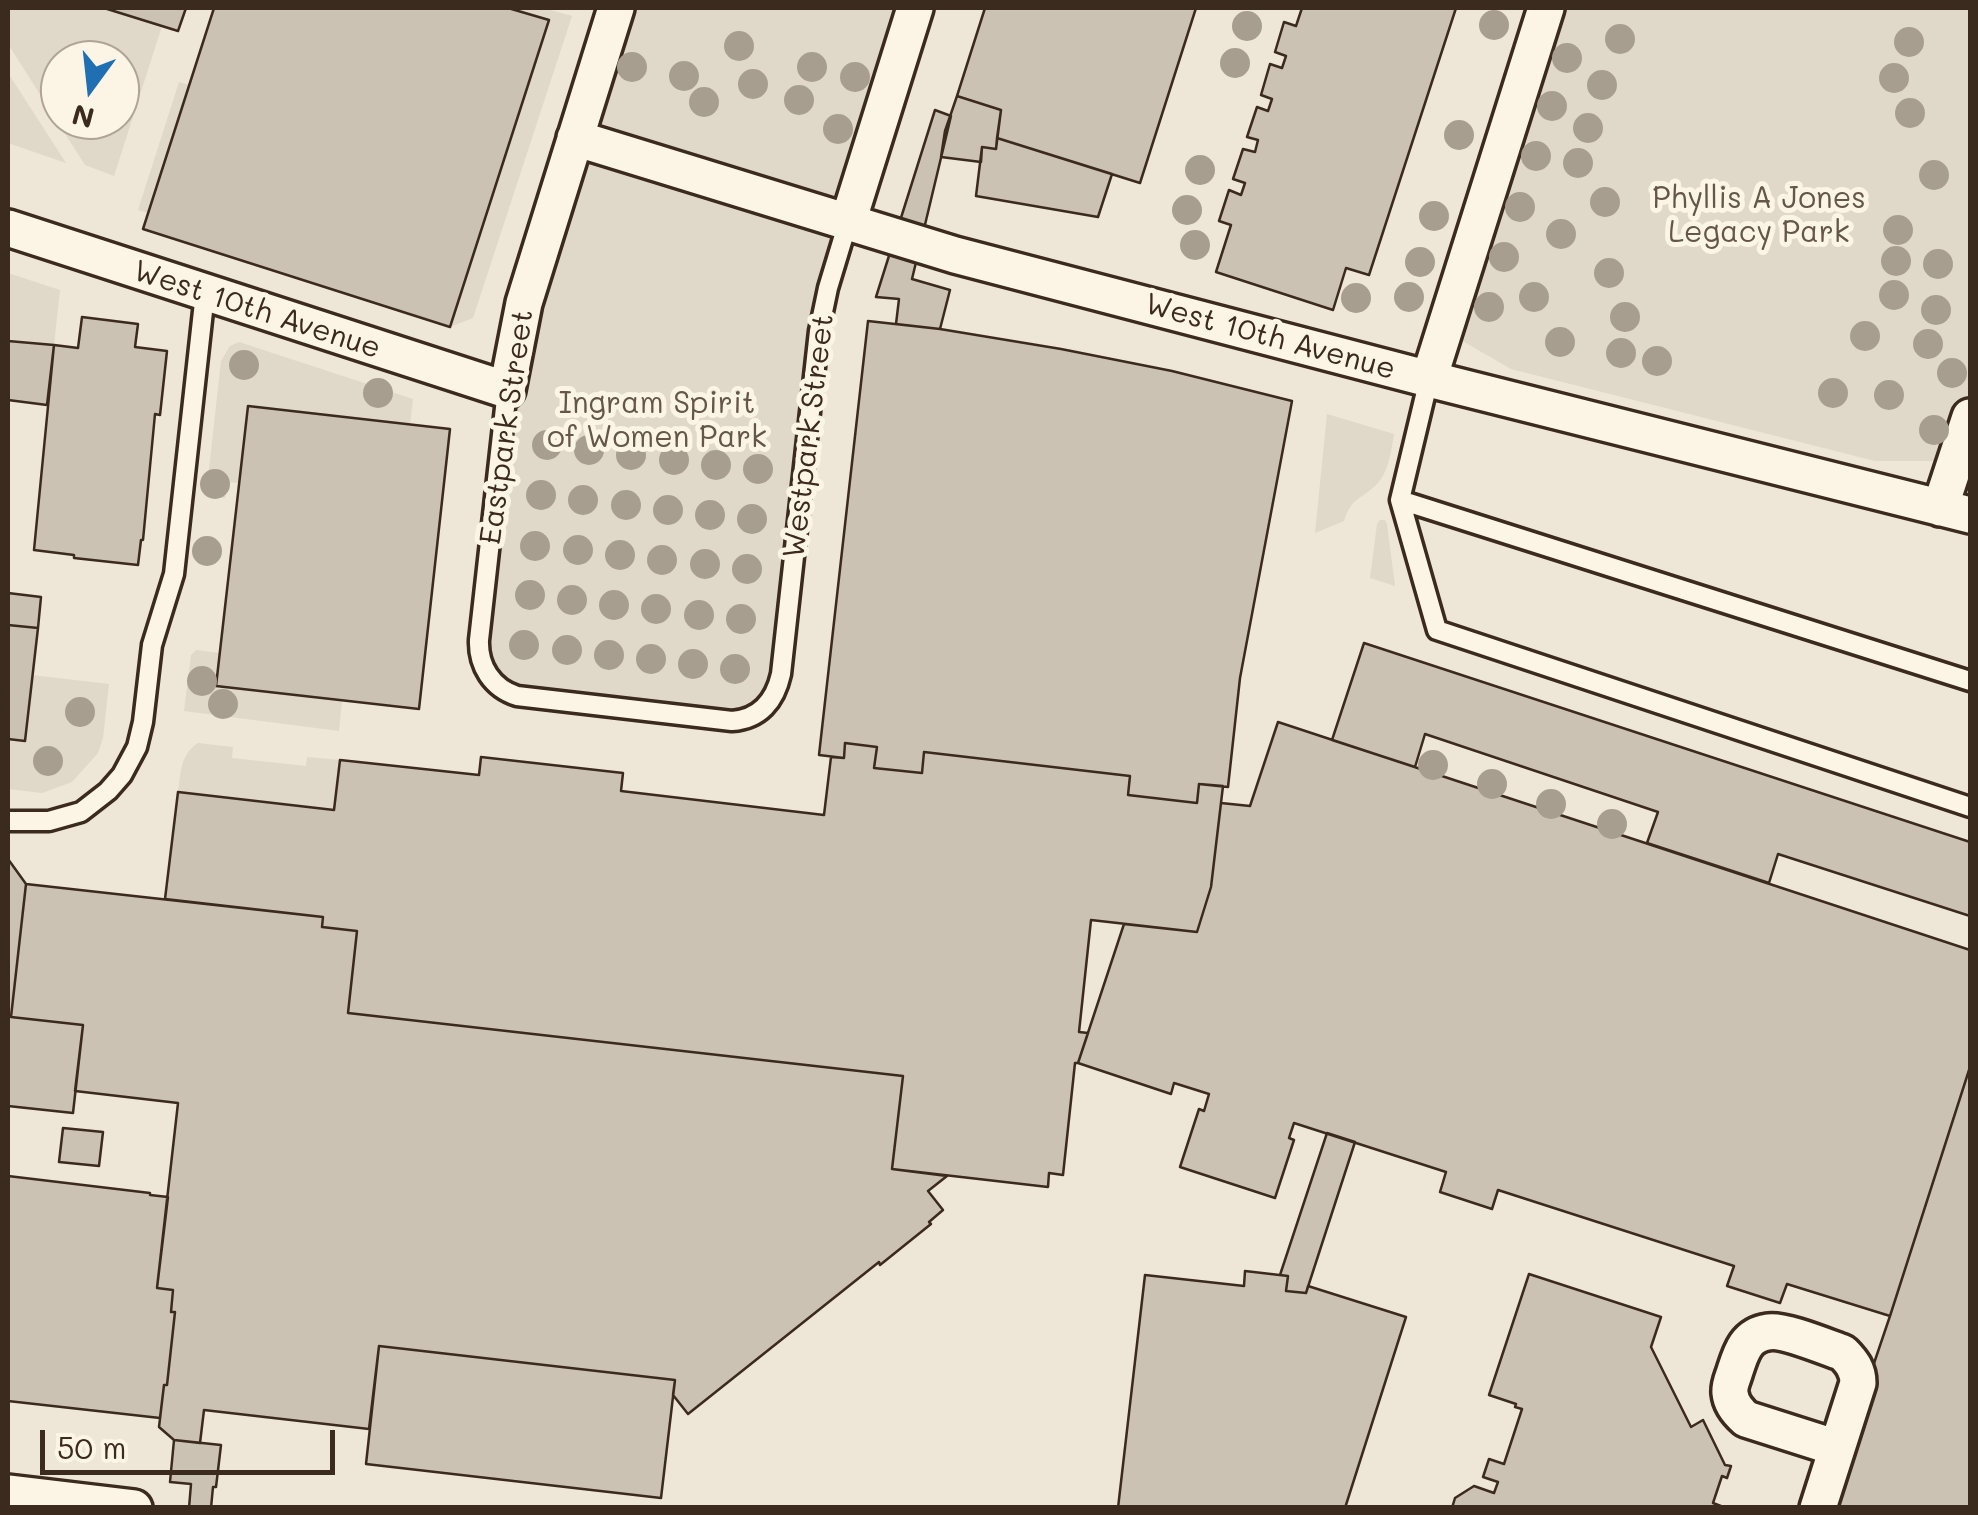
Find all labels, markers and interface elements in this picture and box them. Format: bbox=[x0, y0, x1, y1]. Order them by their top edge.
north arrow bbox=[40, 40, 140, 140]
text: N bbox=[68, 97, 98, 137]
park label: Phyllis A Jones Legacy Park bbox=[1652, 181, 1866, 252]
street label: West 10th Avenue bbox=[129, 253, 385, 367]
street label: West 10th Avenue bbox=[1141, 286, 1399, 388]
street label: Eastpark Street bbox=[473, 307, 541, 547]
street label: Westpark Street bbox=[776, 312, 842, 560]
park label: Ingram Spirit of Women Park bbox=[547, 386, 767, 456]
scale bar bbox=[45, 1410, 340, 1472]
text: 50 m bbox=[57, 1427, 127, 1467]

